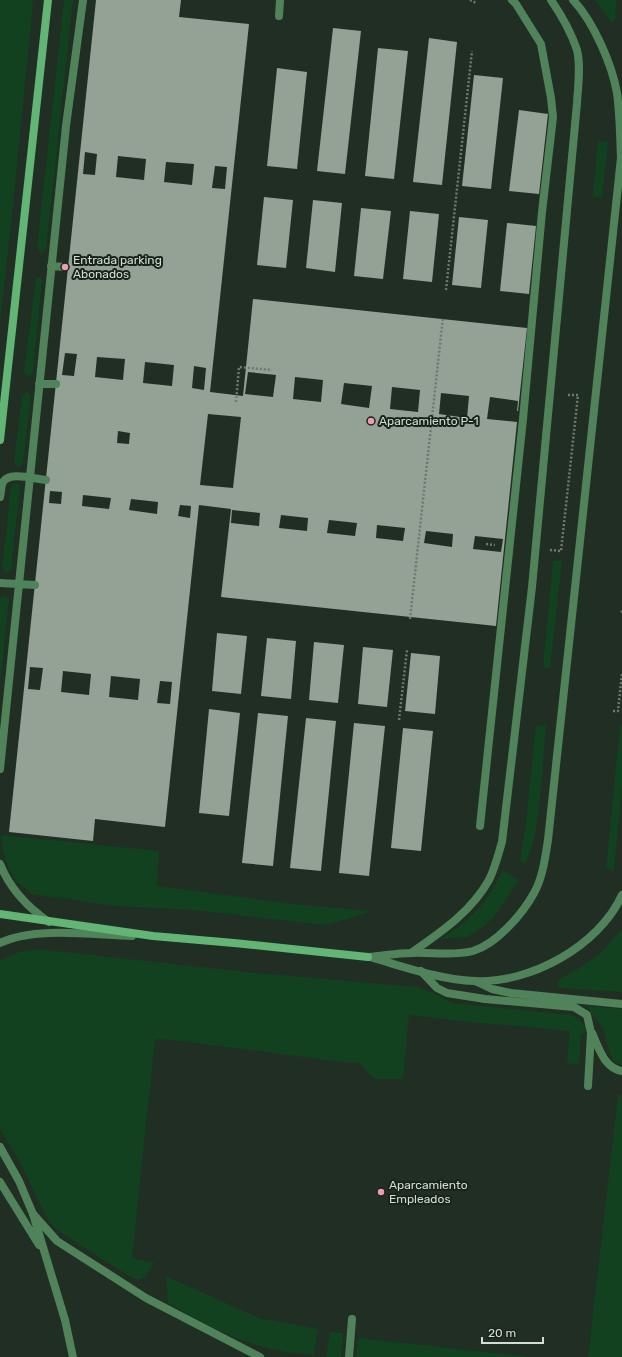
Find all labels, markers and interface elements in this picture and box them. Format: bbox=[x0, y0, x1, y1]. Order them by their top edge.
place label: Entrada parking Abonados bbox=[73, 253, 162, 281]
marker: Entrada parking Abonados bbox=[60, 262, 70, 272]
place label: Aparcamiento P-1 bbox=[379, 414, 479, 428]
marker: Aparcamiento P-1 bbox=[366, 416, 376, 426]
place label: Aparcamiento Empleados bbox=[389, 1178, 468, 1206]
marker: Aparcamiento Empleados bbox=[376, 1187, 386, 1197]
scale bar bbox=[482, 1319, 543, 1345]
text: 20 m bbox=[488, 1326, 516, 1340]

